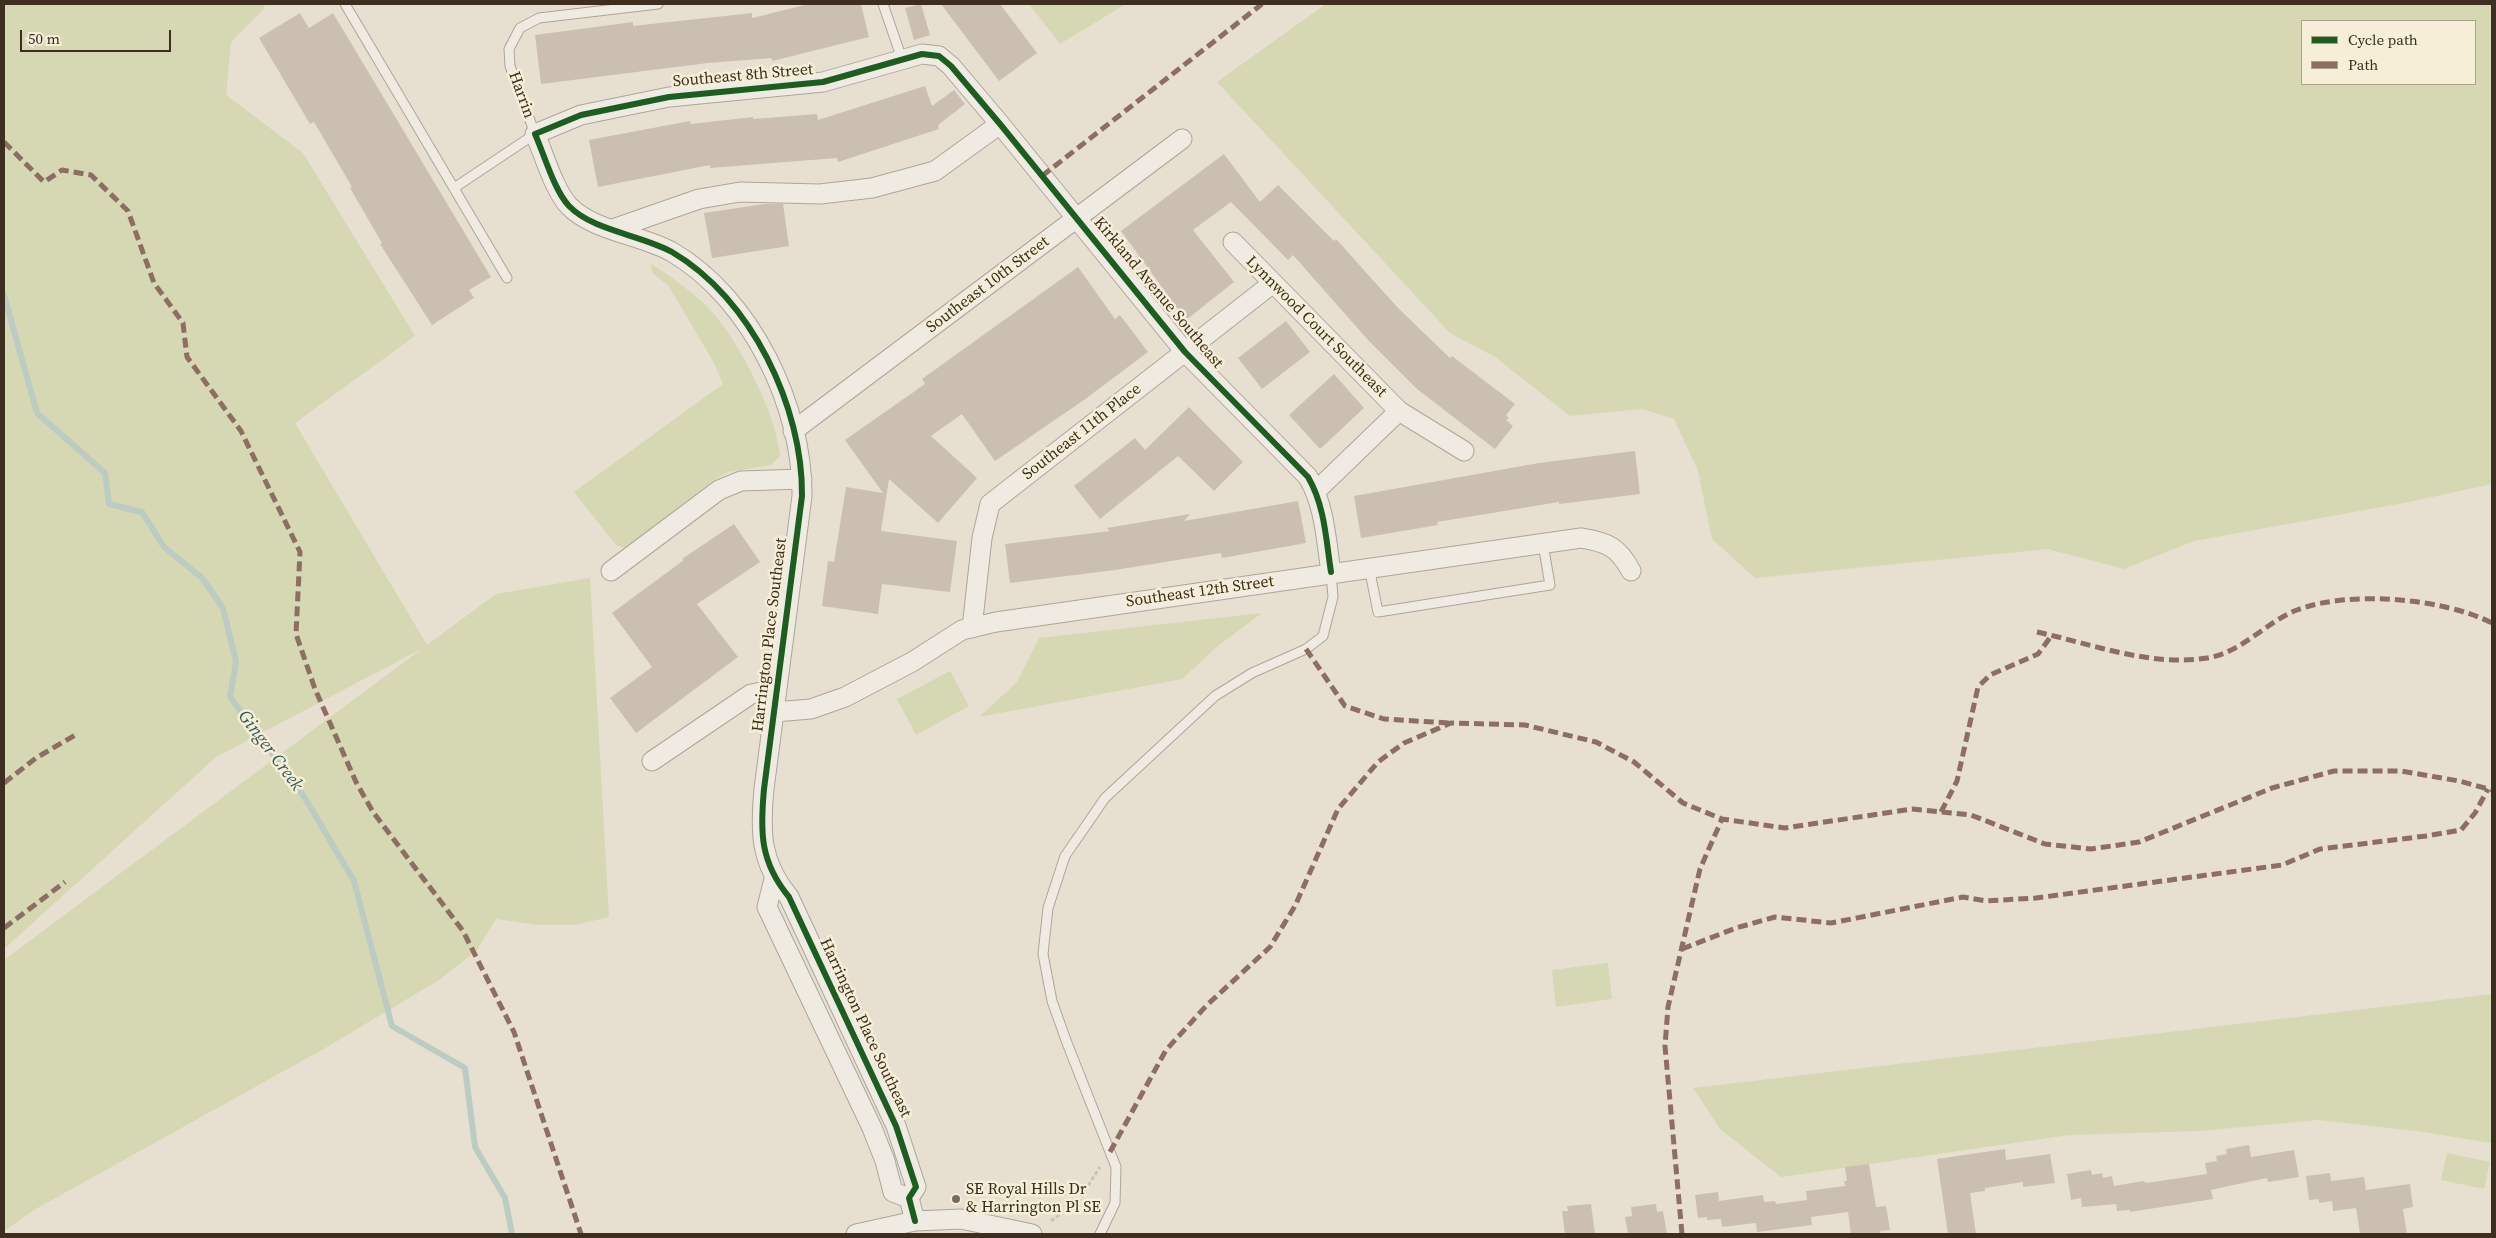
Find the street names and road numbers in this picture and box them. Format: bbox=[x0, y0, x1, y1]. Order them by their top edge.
street label: Southeast 8th Street bbox=[672, 60, 814, 92]
street label: Harrin bbox=[504, 69, 538, 121]
street label: Kirkland Avenue Southeast bbox=[1089, 213, 1227, 373]
street label: Southeast 10th Street bbox=[923, 233, 1053, 337]
street label: Lynnwood Court Southeast bbox=[1241, 252, 1391, 402]
street label: Southeast 11th Place bbox=[1019, 380, 1145, 484]
street label: Harrington Place Southeast bbox=[749, 537, 791, 733]
street label: Southeast 12th Street bbox=[1125, 572, 1275, 612]
street label: Harrington Place Southeast bbox=[815, 936, 915, 1120]

